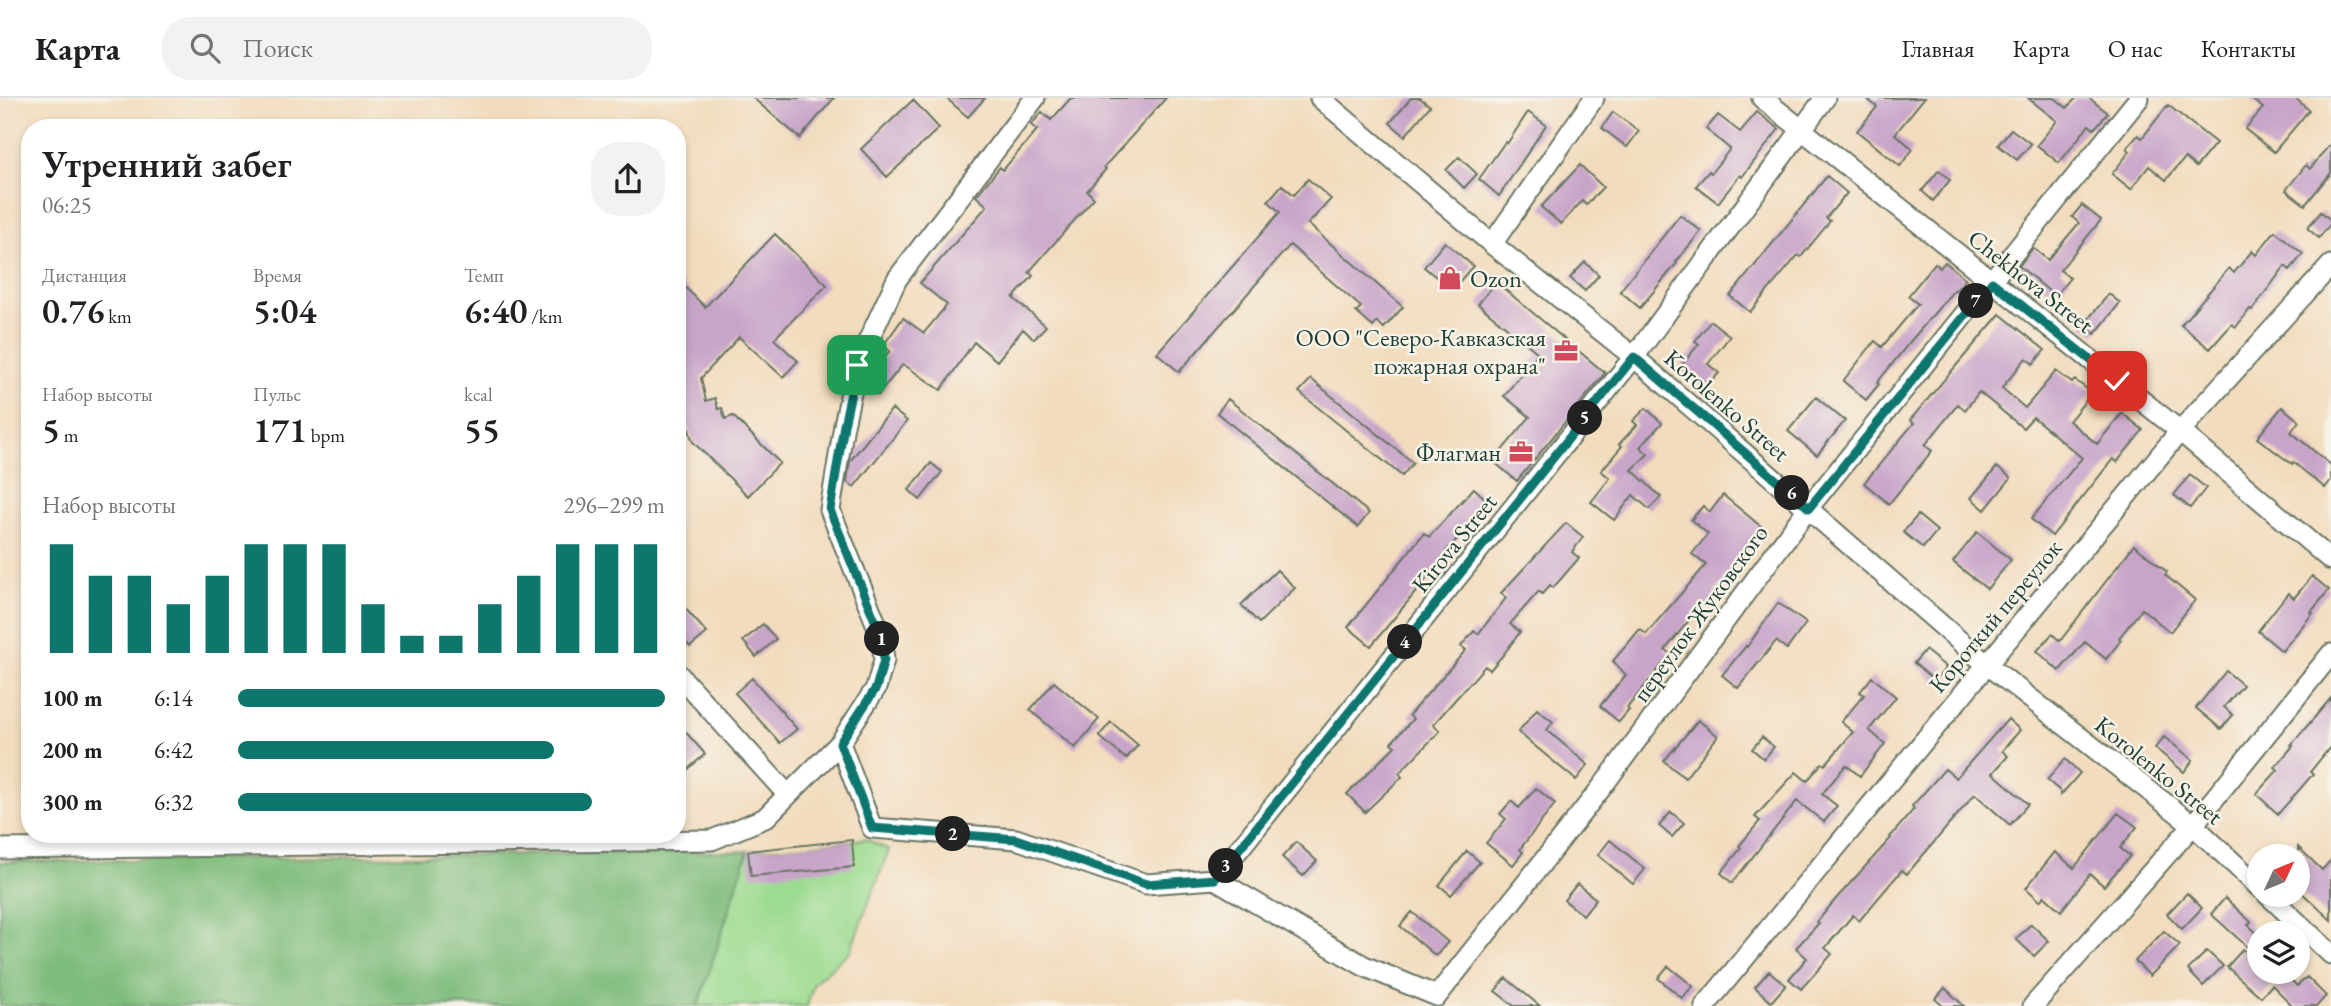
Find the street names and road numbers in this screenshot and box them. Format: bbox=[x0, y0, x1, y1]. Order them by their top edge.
street label: Chekhova Street bbox=[1962, 222, 2100, 340]
street label: Korolenko Street bbox=[1658, 342, 1796, 468]
street label: Kirova Street bbox=[1404, 487, 1504, 599]
street label: переулок Жуковского bbox=[1625, 518, 1775, 708]
street label: Короткий переулок bbox=[1922, 532, 2069, 699]
street label: Korolenko Street bbox=[2089, 709, 2230, 831]

